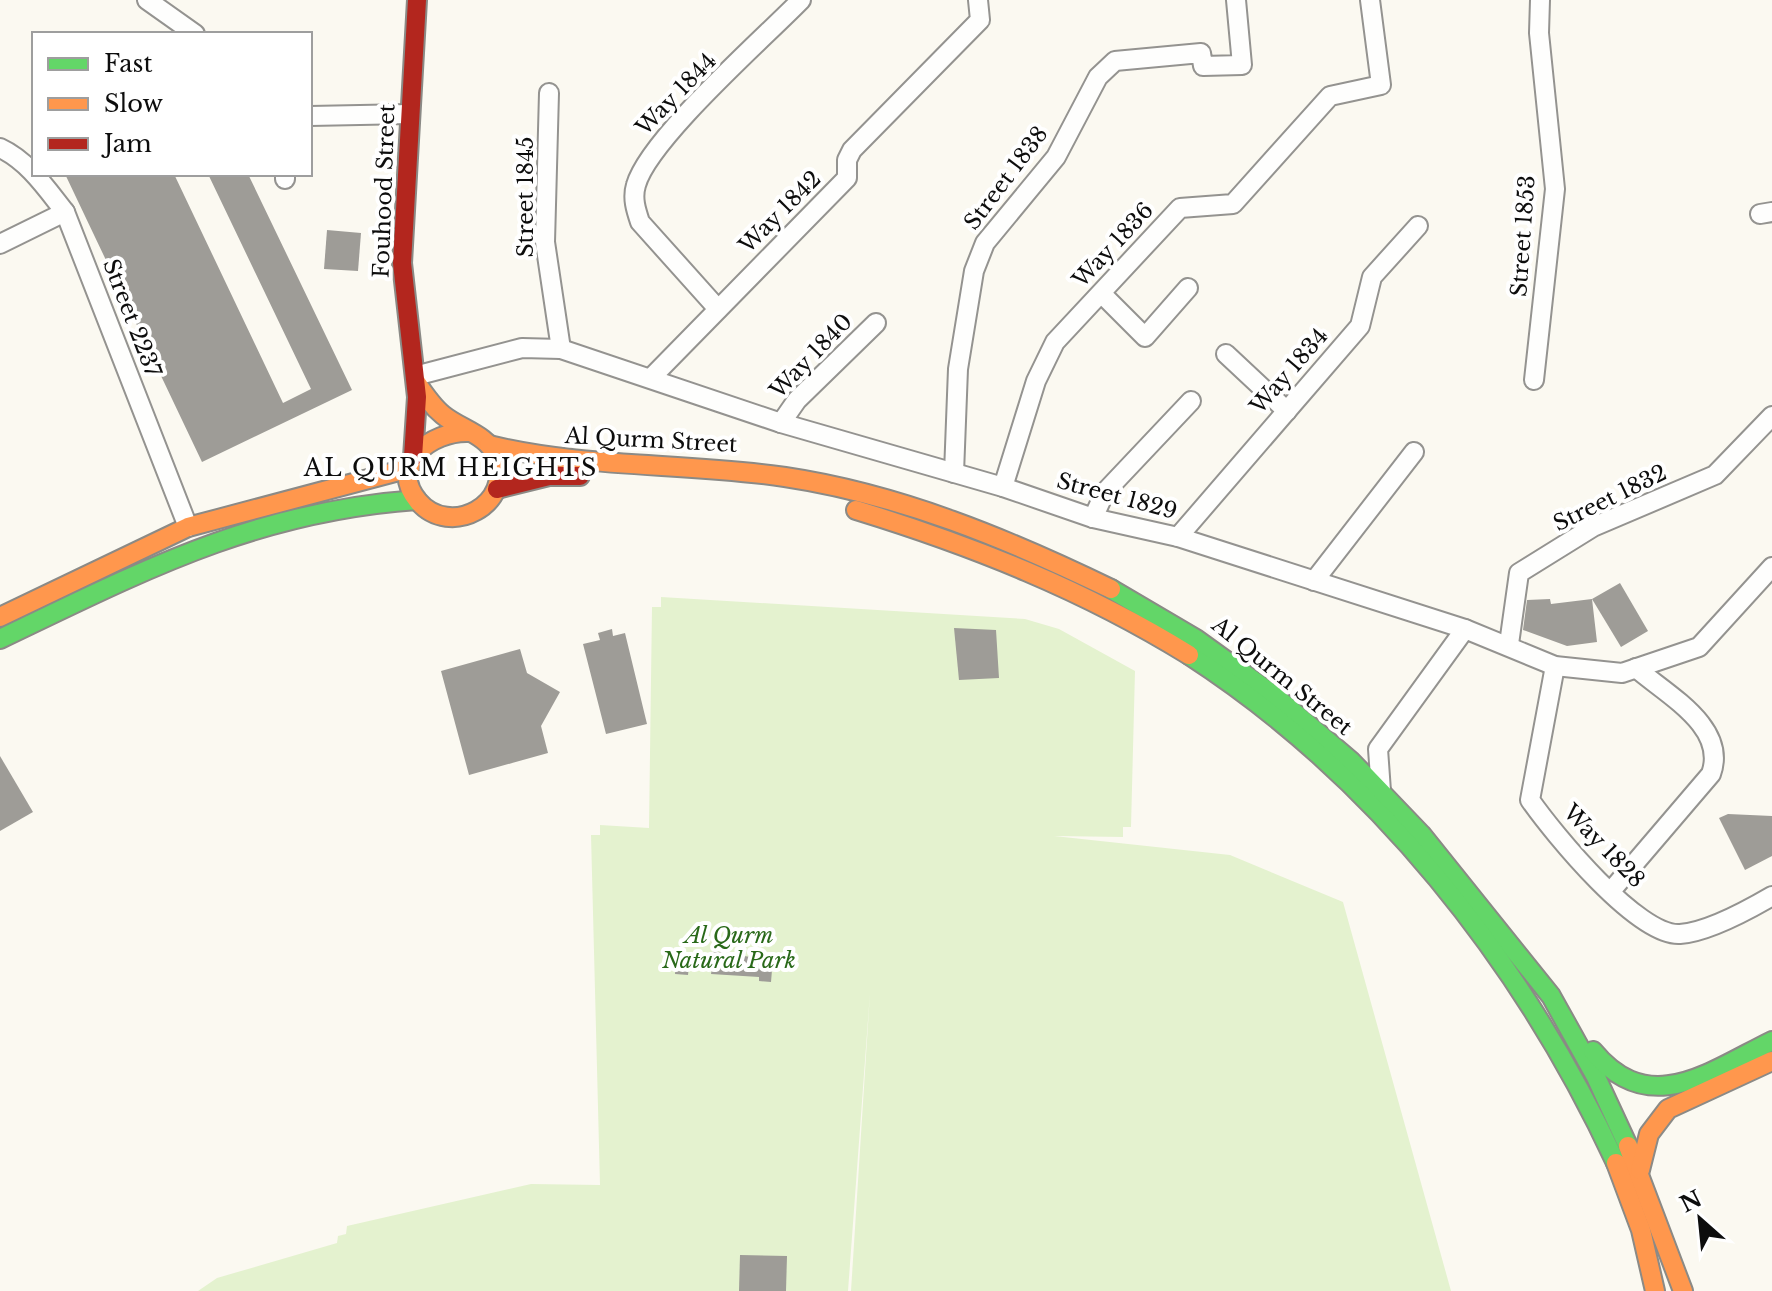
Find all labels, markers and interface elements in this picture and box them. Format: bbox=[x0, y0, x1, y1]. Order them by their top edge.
legend bbox=[32, 32, 312, 176]
street label: Way 1844 bbox=[629, 47, 722, 142]
text: Fast bbox=[104, 49, 152, 78]
text: Slow bbox=[104, 89, 163, 118]
street label: Fouhood Street bbox=[367, 103, 401, 279]
street label: Street 1838 bbox=[958, 121, 1054, 235]
text: Jam bbox=[101, 129, 152, 158]
street label: Street 1845 bbox=[512, 136, 539, 258]
street label: Way 1842 bbox=[733, 165, 827, 259]
street label: Street 1853 bbox=[1505, 174, 1541, 298]
street label: Way 1836 bbox=[1066, 197, 1159, 294]
street label: Street 2237 bbox=[97, 255, 167, 382]
street label: Way 1840 bbox=[763, 308, 858, 405]
street label: Way 1834 bbox=[1244, 323, 1334, 420]
street label: Al Qurm Street bbox=[563, 422, 739, 458]
district label: AL QURM HEIGHTS bbox=[303, 453, 598, 482]
street label: Street 1832 bbox=[1549, 459, 1671, 537]
street label: Street 1829 bbox=[1054, 467, 1180, 525]
street label: Al Qurm Street bbox=[1206, 611, 1358, 741]
street label: Way 1828 bbox=[1557, 798, 1650, 893]
park label: Al Qurm Natural Park bbox=[661, 922, 796, 974]
north arrow bbox=[1660, 1179, 1740, 1259]
text: N bbox=[1676, 1185, 1707, 1218]

